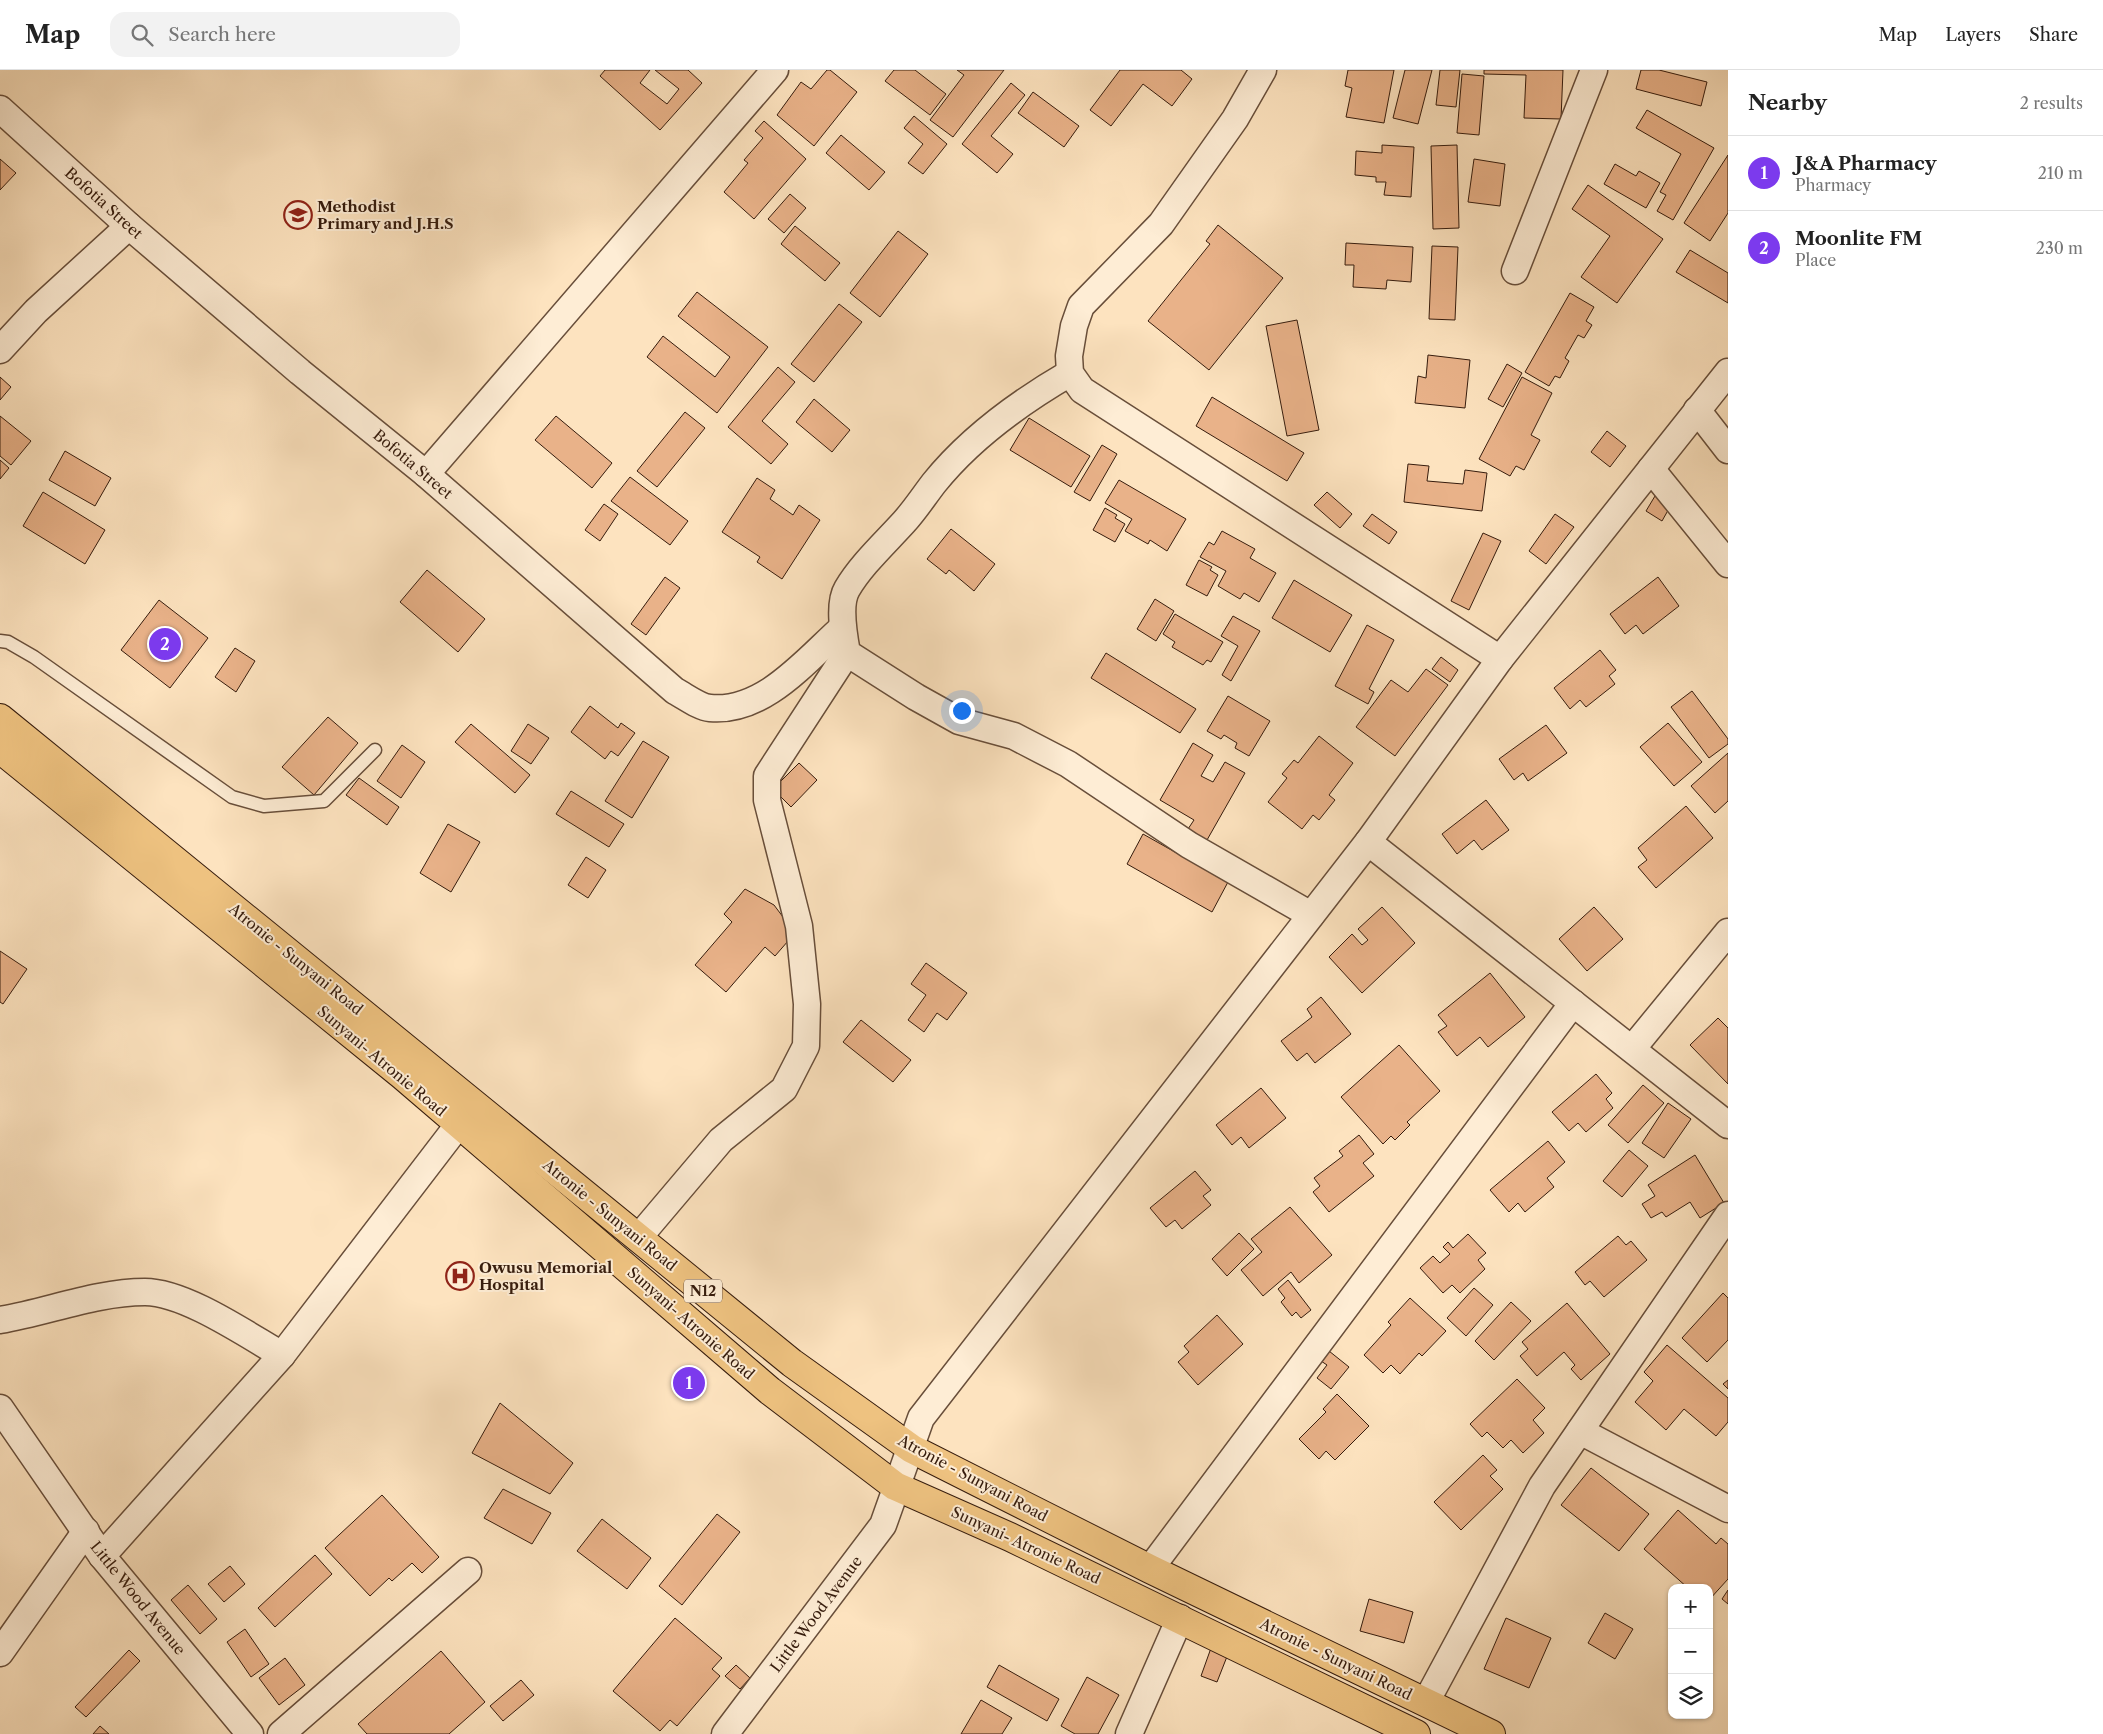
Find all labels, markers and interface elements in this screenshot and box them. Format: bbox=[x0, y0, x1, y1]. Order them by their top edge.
search box bbox=[110, 12, 460, 57]
text: Map bbox=[25, 20, 80, 49]
icon: search bbox=[128, 21, 156, 49]
text: Search here bbox=[168, 23, 276, 46]
text: Map bbox=[1879, 24, 1917, 46]
text: Layers bbox=[1945, 24, 2001, 46]
text: Share bbox=[2029, 24, 2078, 46]
text: Nearby bbox=[1748, 90, 1827, 115]
text: 2 results bbox=[2020, 93, 2083, 113]
text: J&A Pharmacy bbox=[1795, 152, 1936, 175]
street label: Bofotia Street bbox=[61, 163, 147, 243]
text: 1 bbox=[1760, 163, 1768, 183]
text: 210 m bbox=[2038, 163, 2083, 183]
text: Pharmacy bbox=[1795, 175, 1871, 195]
place label: Methodist Primary and J.H.S bbox=[317, 197, 454, 233]
school or university icon: Methodist Primary and J.H.S bbox=[283, 200, 313, 230]
text: Moonlite FM bbox=[1795, 227, 1922, 250]
text: 2 bbox=[1759, 238, 1769, 258]
text: 230 m bbox=[2036, 238, 2083, 258]
text: Place bbox=[1795, 250, 1836, 270]
street label: Bofotia Street bbox=[369, 425, 457, 503]
pin: 2 bbox=[149, 625, 181, 663]
your location bbox=[949, 698, 975, 724]
street label: Atronie - Sunyani Road bbox=[224, 898, 367, 1019]
street label: Sunyani- Atronie Road bbox=[314, 1002, 450, 1120]
street label: Atronie - Sunyani Road bbox=[538, 1154, 681, 1275]
place label: Owusu Memorial Hospital bbox=[479, 1258, 612, 1294]
hospital icon: Owusu Memorial Hospital bbox=[445, 1261, 475, 1291]
street label: Sunyani- Atronie Road bbox=[624, 1263, 758, 1383]
road number: N12 bbox=[684, 1280, 722, 1302]
pin: 1 bbox=[673, 1364, 705, 1402]
street label: Atronie - Sunyani Road bbox=[894, 1430, 1051, 1526]
street label: Sunyani- Atronie Road bbox=[948, 1502, 1104, 1588]
street label: Little Wood Avenue bbox=[86, 1537, 190, 1659]
street label: Little Wood Avenue bbox=[766, 1552, 866, 1676]
map controls bbox=[1668, 1584, 1713, 1719]
button: + bbox=[1668, 1584, 1713, 1629]
street label: Atronie - Sunyani Road bbox=[1256, 1613, 1415, 1704]
button: − bbox=[1668, 1629, 1713, 1674]
button: layers bbox=[1668, 1674, 1713, 1719]

